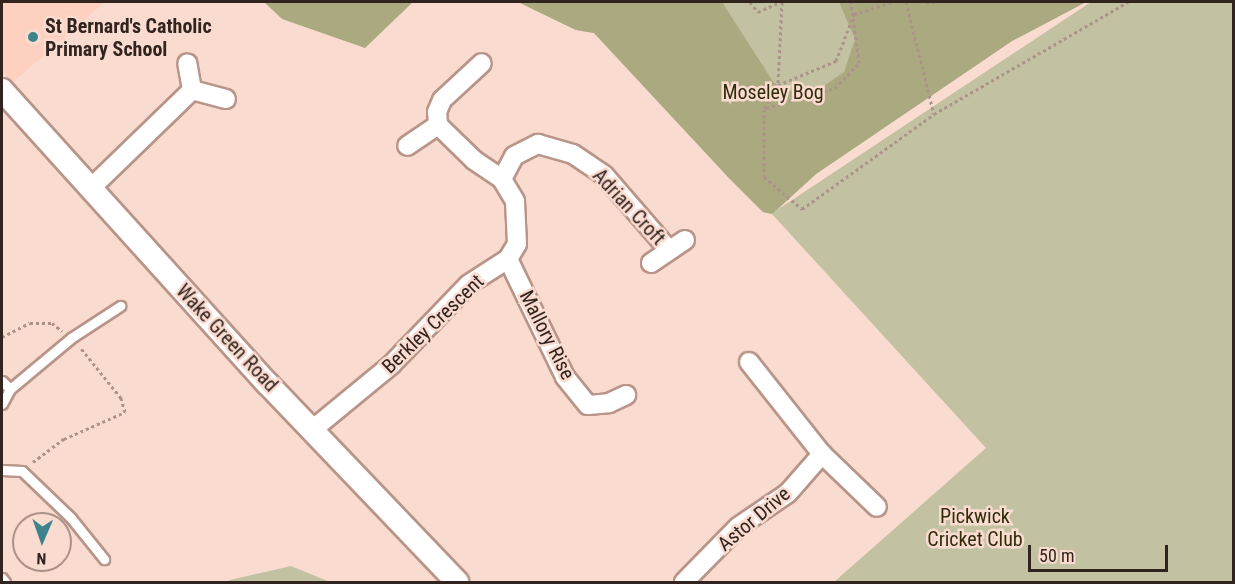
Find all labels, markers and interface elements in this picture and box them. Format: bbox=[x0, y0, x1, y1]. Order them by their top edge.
place label: St Bernard's Catholic Primary School bbox=[45, 14, 212, 61]
marker: St Bernard's Catholic Primary School bbox=[26, 30, 40, 44]
park label: Moseley Bog bbox=[722, 80, 824, 104]
street label: Adrian Croft bbox=[588, 164, 670, 250]
street label: Berkley Crescent bbox=[377, 269, 489, 379]
street label: Wake Green Road bbox=[171, 279, 283, 397]
street label: Mallory Rise bbox=[514, 286, 580, 384]
street label: Astor Drive bbox=[713, 482, 795, 556]
park label: Pickwick Cricket Club bbox=[927, 505, 1023, 552]
north arrow bbox=[12, 512, 72, 572]
scale bar bbox=[1031, 533, 1170, 571]
text: 50 m bbox=[1039, 545, 1074, 566]
text: N bbox=[36, 549, 47, 568]

